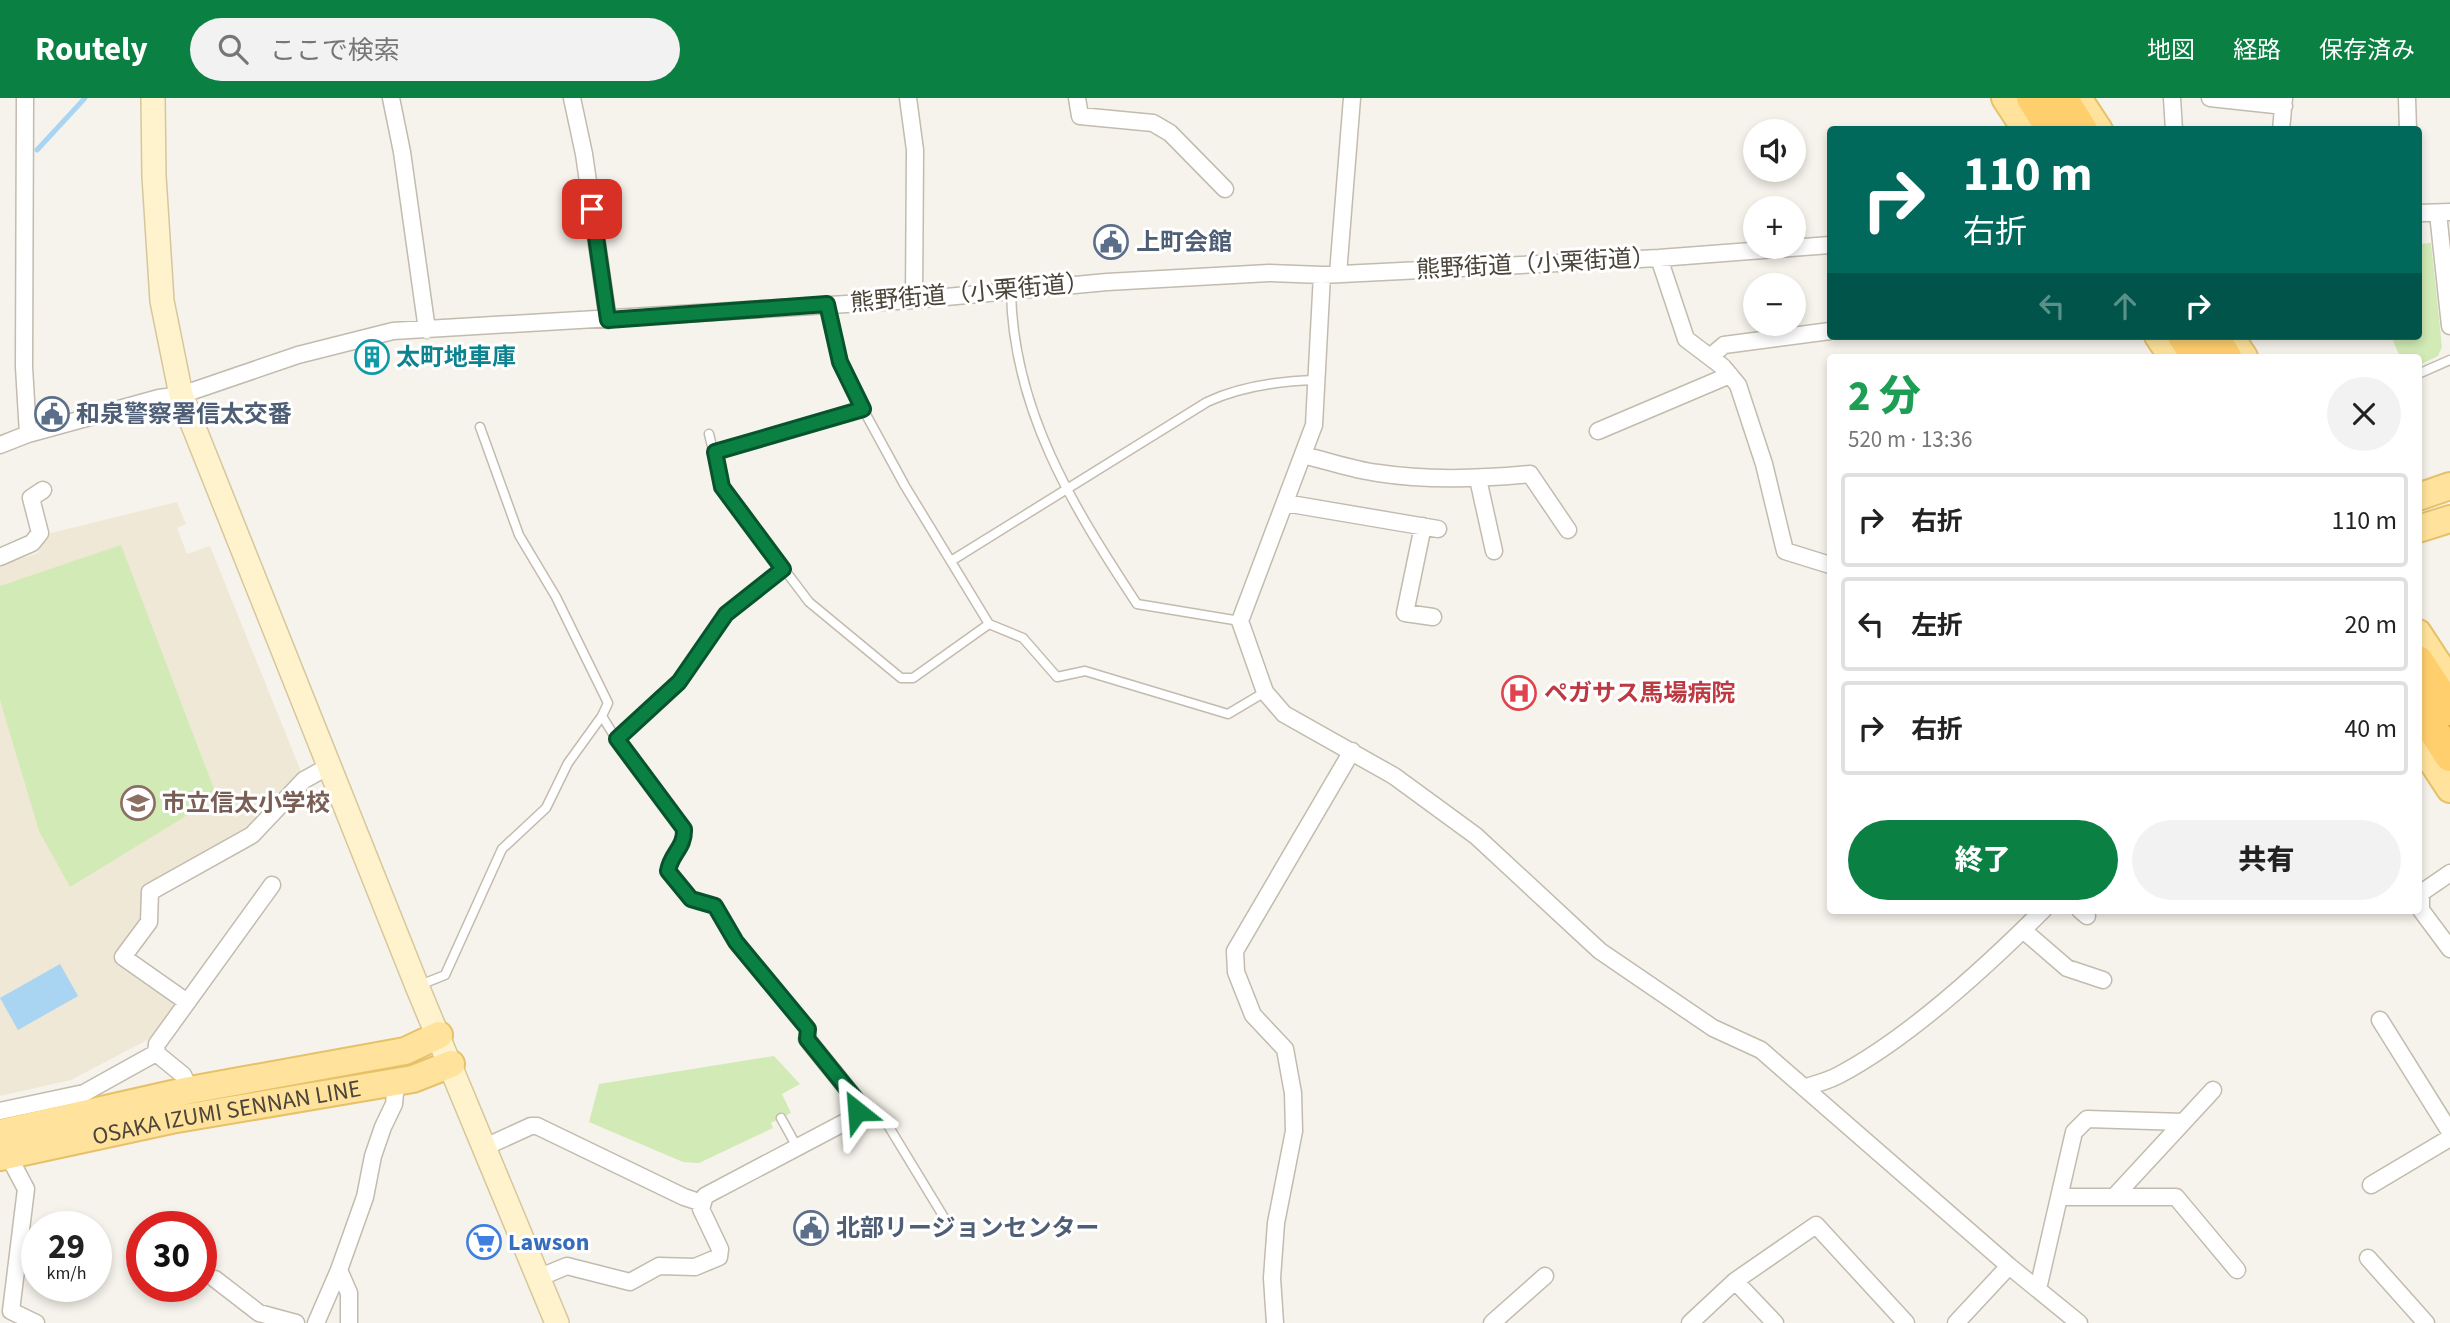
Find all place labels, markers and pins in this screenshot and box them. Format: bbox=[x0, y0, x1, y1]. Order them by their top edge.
pin bbox=[562, 179, 622, 239]
public building icon: 上町会館 bbox=[1092, 223, 1130, 261]
place label: 上町会館 bbox=[1136, 225, 1232, 260]
building icon: 太町地車庫 bbox=[353, 338, 391, 376]
place label: 太町地車庫 bbox=[396, 340, 516, 375]
public building icon: 和泉警察署信太交番 bbox=[33, 395, 71, 433]
place label: 和泉警察署信太交番 bbox=[76, 397, 292, 432]
hospital icon: ペガサス馬場病院 bbox=[1500, 674, 1538, 712]
place label: ペガサス馬場病院 bbox=[1544, 676, 1736, 711]
school or university icon: 市立信太小学校 bbox=[119, 784, 157, 822]
place label: 市立信太小学校 bbox=[162, 786, 330, 821]
public building icon: 北部リージョンセンター bbox=[792, 1209, 830, 1247]
place label: 北部リージョンセンター bbox=[836, 1211, 1100, 1246]
supermarket icon: Lawson bbox=[465, 1223, 503, 1261]
place label: Lawson bbox=[508, 1225, 589, 1260]

